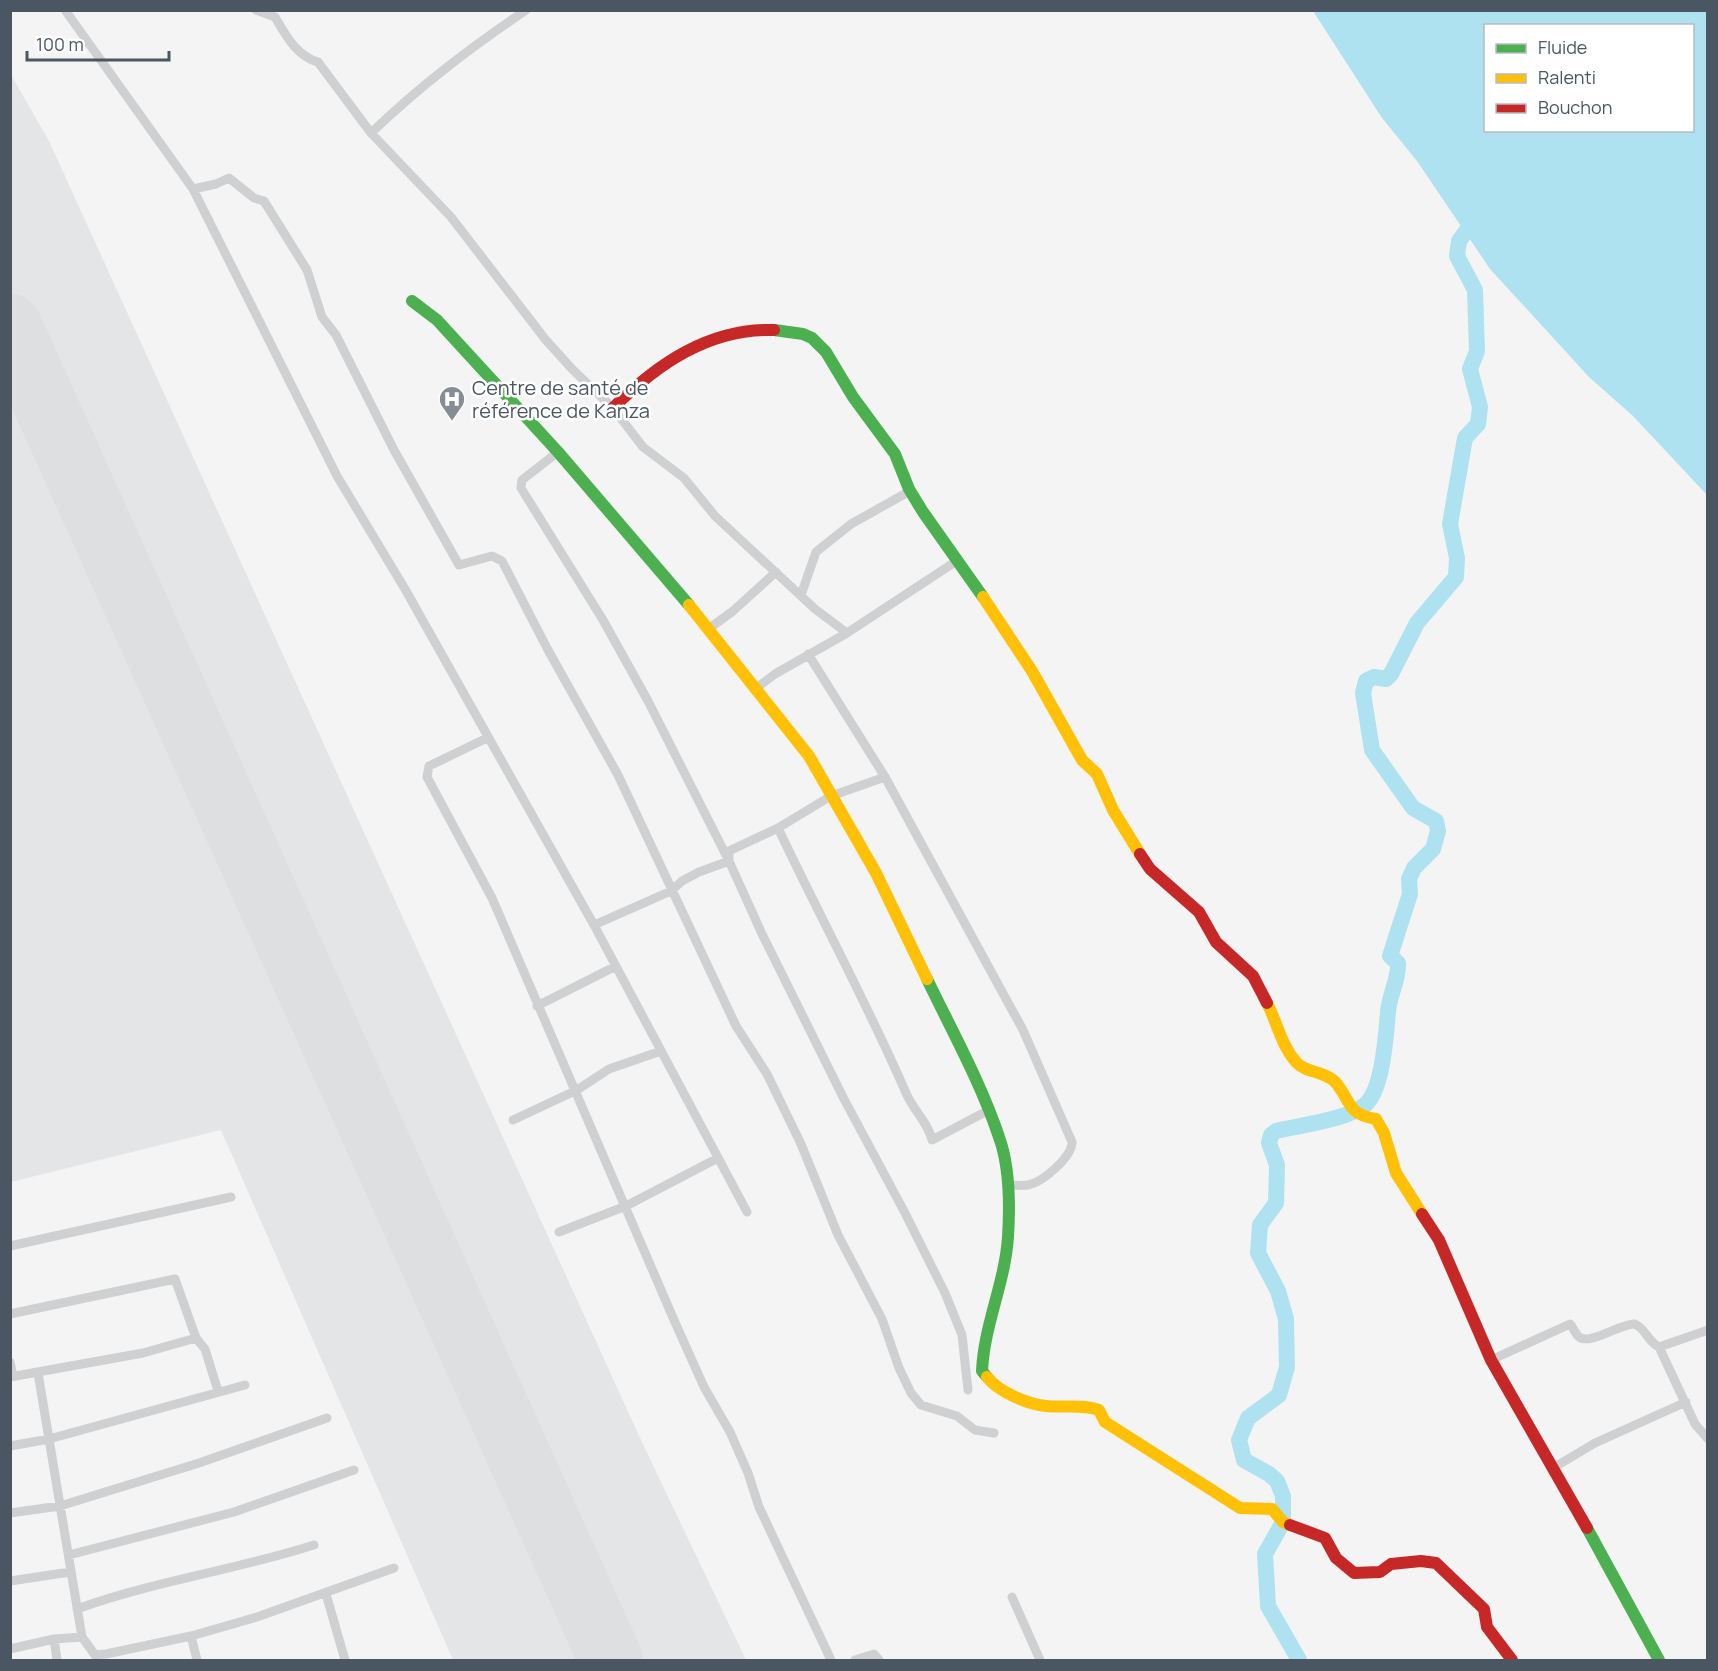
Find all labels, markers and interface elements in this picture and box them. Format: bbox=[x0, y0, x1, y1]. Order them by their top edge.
scale bar bbox=[27, 24, 170, 62]
legend bbox=[1484, 24, 1694, 132]
text: 100 m bbox=[36, 32, 84, 56]
text: Fluide bbox=[1538, 35, 1587, 59]
text: Ralenti bbox=[1538, 65, 1596, 89]
text: Bouchon bbox=[1538, 95, 1612, 119]
place label: Centre de santé de référence de Kanza bbox=[472, 374, 650, 424]
hospital icon: Centre de santé de référence de Kanza bbox=[437, 384, 467, 422]

